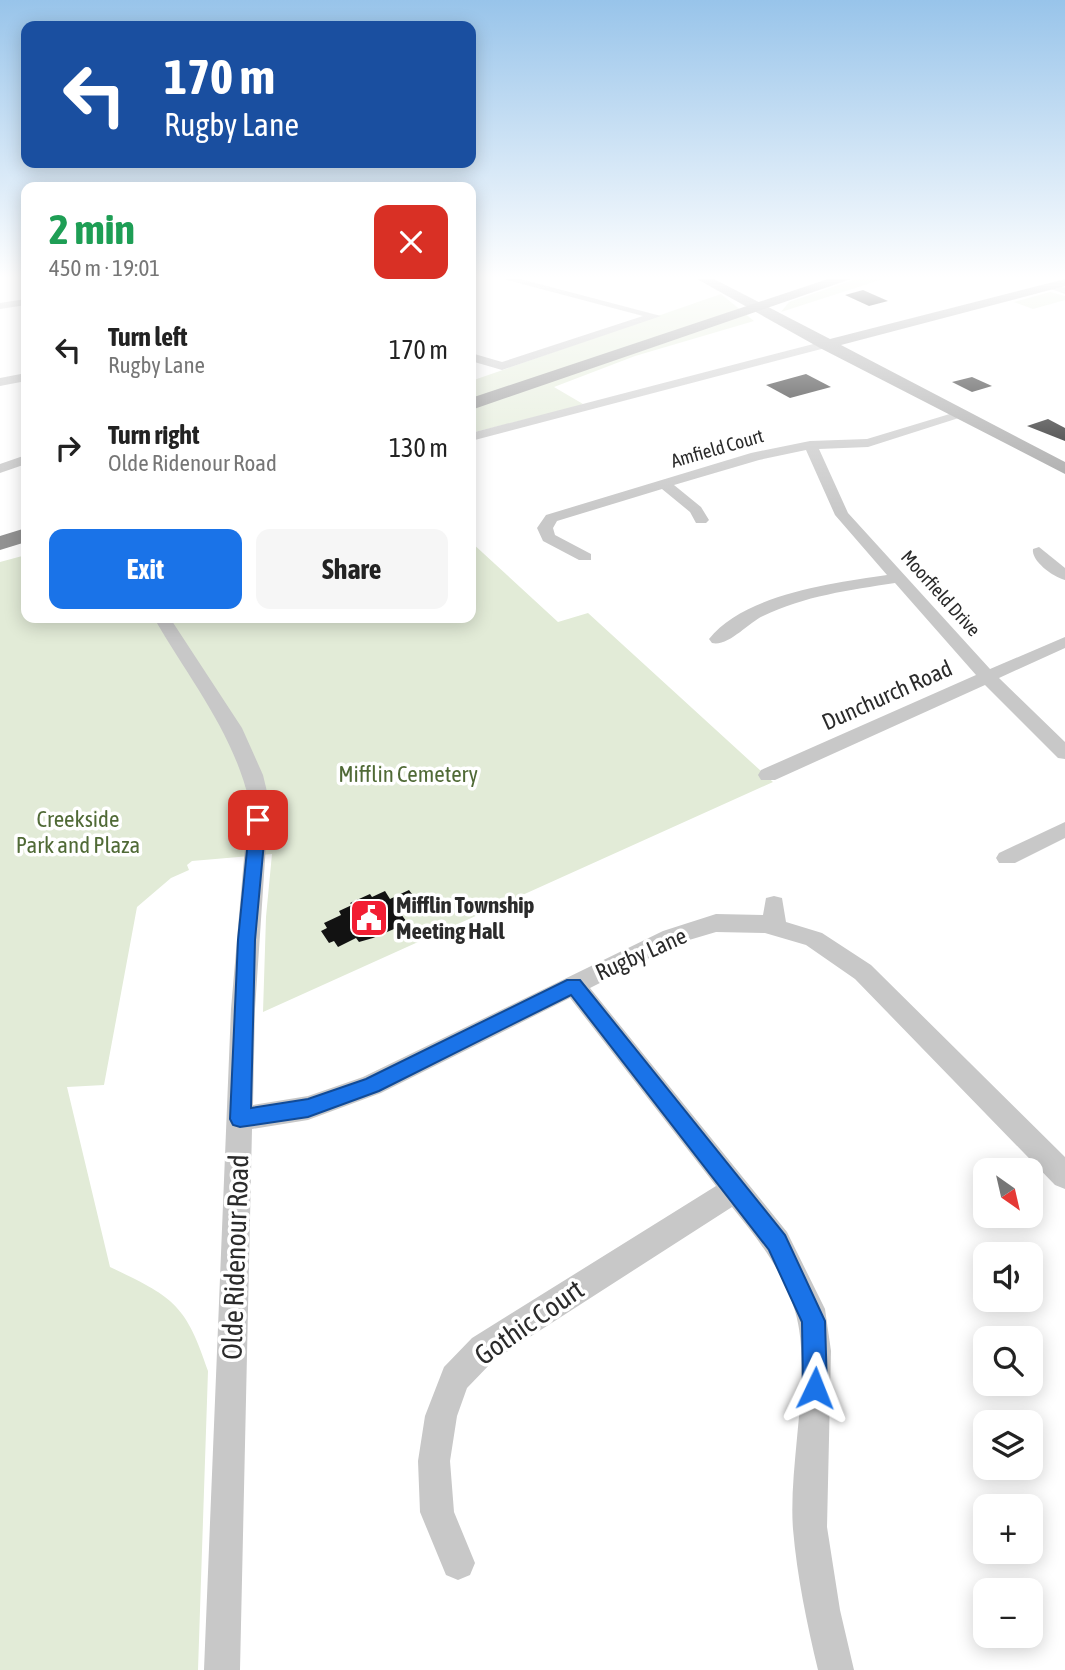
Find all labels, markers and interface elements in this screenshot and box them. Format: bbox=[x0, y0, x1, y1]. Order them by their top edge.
text: 170 m bbox=[164, 48, 275, 104]
icon: left bbox=[49, 49, 140, 140]
text: Rugby Lane bbox=[164, 106, 299, 143]
text: 2 min bbox=[49, 205, 135, 253]
button: close bbox=[374, 205, 448, 279]
text: 450 m · 19:01 bbox=[49, 255, 160, 281]
text: Turn left bbox=[108, 322, 188, 352]
icon: left bbox=[49, 331, 87, 369]
text: 170 m bbox=[389, 335, 448, 365]
text: Rugby Lane bbox=[108, 352, 205, 378]
text: Turn right bbox=[108, 420, 199, 450]
street label: Amfield Court bbox=[668, 424, 766, 472]
icon: right bbox=[49, 429, 87, 467]
text: 130 m bbox=[389, 433, 448, 463]
text: Olde Ridenour Road bbox=[108, 450, 277, 476]
button: Exit bbox=[49, 529, 242, 609]
button: Share bbox=[256, 529, 448, 609]
street label: Moorfield Drive bbox=[897, 546, 985, 640]
street label: Dunchurch Road bbox=[818, 655, 956, 735]
park label: Mifflin Cemetery bbox=[338, 761, 478, 787]
pin bbox=[228, 790, 288, 850]
icon: arrive bbox=[239, 801, 277, 839]
park label: Creekside Park and Plaza bbox=[16, 806, 140, 858]
place label: Mifflin Township Meeting Hall bbox=[396, 892, 535, 944]
public building icon: Mifflin Township Meeting Hall bbox=[348, 897, 390, 939]
street label: Rugby Lane bbox=[591, 922, 691, 986]
street label: Olde Ridenour Road bbox=[215, 1154, 255, 1360]
north arrow bbox=[973, 1158, 1043, 1228]
map controls bbox=[973, 1158, 1043, 1648]
button: sound bbox=[973, 1242, 1043, 1312]
street label: Gothic Court bbox=[468, 1273, 590, 1371]
button: search bbox=[973, 1326, 1043, 1396]
position arrow bbox=[778, 1351, 852, 1425]
button: layers bbox=[973, 1410, 1043, 1480]
button: + bbox=[973, 1494, 1043, 1564]
button: − bbox=[973, 1578, 1043, 1648]

